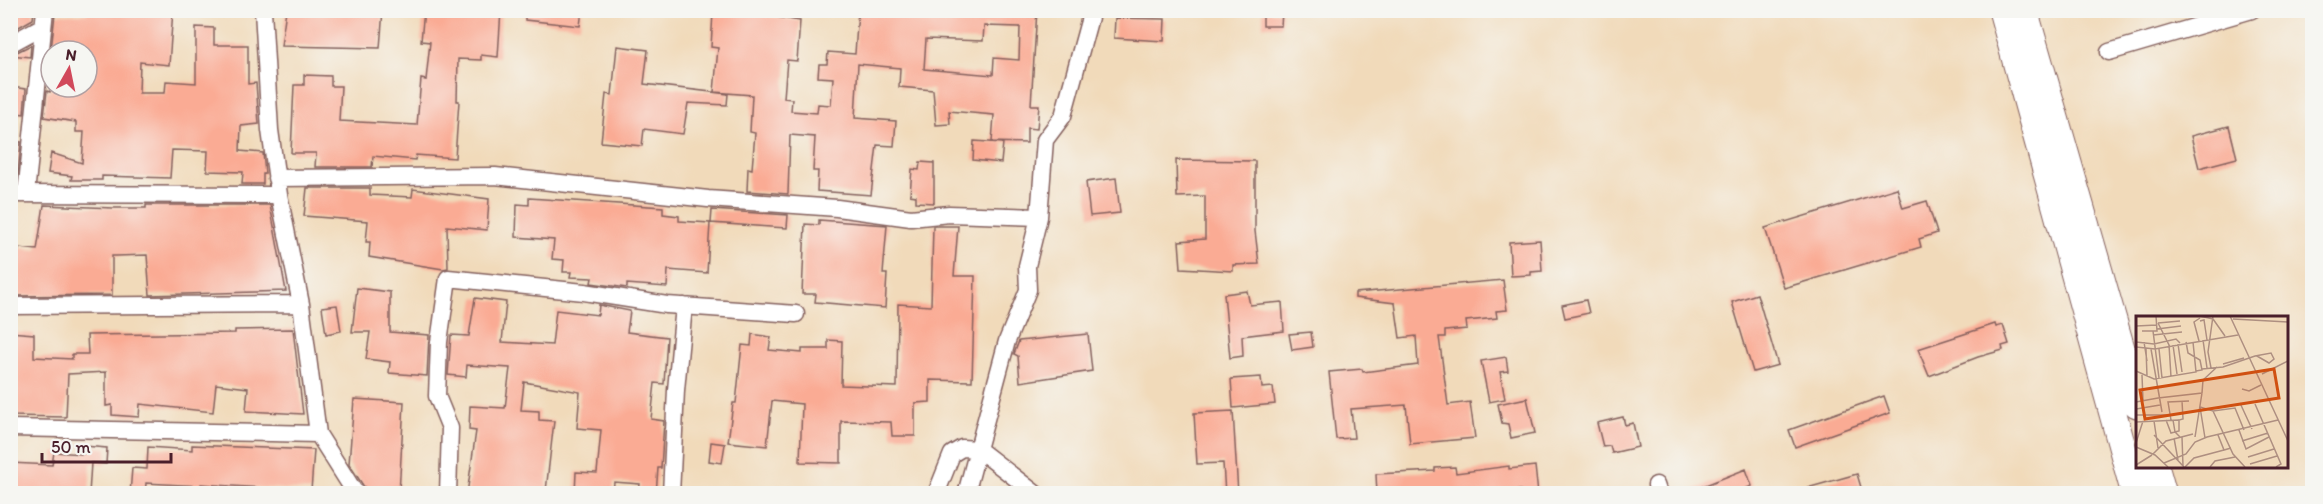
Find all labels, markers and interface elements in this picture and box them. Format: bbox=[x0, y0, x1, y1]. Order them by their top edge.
north arrow bbox=[39, 39, 99, 99]
text: N bbox=[64, 44, 78, 65]
inset map bbox=[2136, 316, 2287, 468]
scale bar bbox=[42, 426, 171, 464]
text: 50 m bbox=[51, 436, 91, 458]

